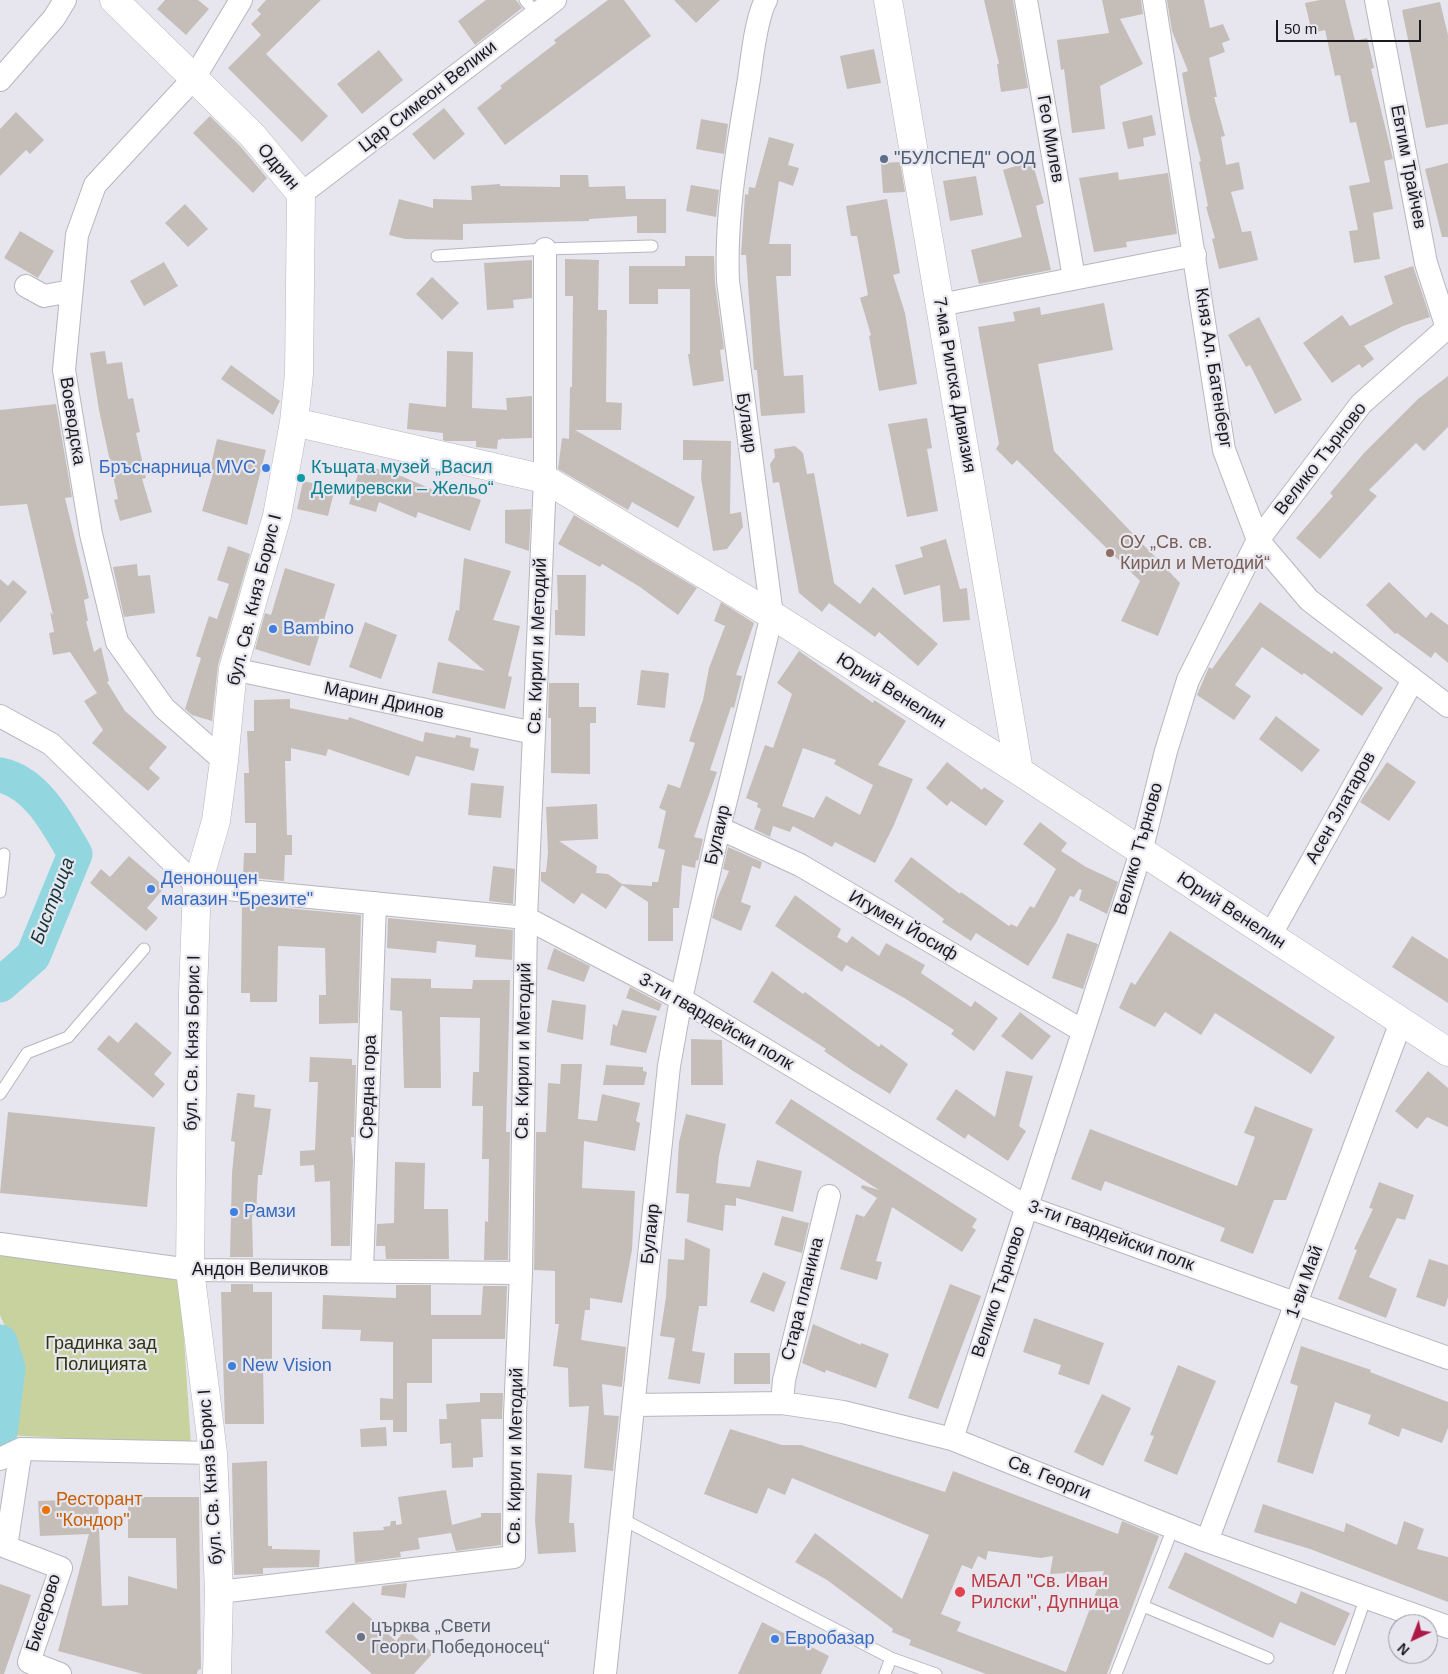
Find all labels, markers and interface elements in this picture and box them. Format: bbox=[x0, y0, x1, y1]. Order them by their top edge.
scale bar bbox=[1278, 10, 1423, 42]
text: 50 m bbox=[1284, 20, 1317, 37]
street label: Цар Симеон Велики bbox=[355, 36, 501, 158]
street label: Гео Милев bbox=[1032, 93, 1068, 185]
street label: Евтим Трайчев bbox=[1385, 103, 1431, 231]
street label: Одрин bbox=[252, 139, 304, 195]
place label: "БУЛСПЕД" ООД bbox=[894, 148, 1036, 170]
marker: "БУЛСПЕД" ООД bbox=[878, 153, 890, 165]
street label: Княз Ал. Батенберг bbox=[1190, 286, 1236, 450]
street label: 7-ма Рилска Дивизия bbox=[928, 295, 980, 475]
street label: Воеводска bbox=[54, 375, 90, 467]
street label: Булаир bbox=[731, 391, 761, 455]
street label: Велико Търново bbox=[1270, 399, 1372, 519]
place label: Бръснарница MVC bbox=[99, 457, 256, 479]
place label: Къщата музей „Васил Демиревски – Жельо“ bbox=[311, 457, 494, 499]
marker: Бръснарница MVC bbox=[260, 462, 272, 474]
marker: Къщата музей „Васил Демиревски – Жельо“ bbox=[295, 472, 307, 484]
street label: бул. Св. Княз Борис I bbox=[223, 512, 287, 688]
place label: ОУ „Св. св. Кирил и Методий“ bbox=[1120, 532, 1270, 574]
marker: ОУ „Св. св. Кирил и Методий“ bbox=[1104, 547, 1116, 559]
street label: Св. Кирил и Методий bbox=[524, 557, 552, 735]
place label: Bambino bbox=[283, 618, 354, 640]
marker: Bambino bbox=[267, 623, 279, 635]
street label: Юрий Венелин bbox=[832, 649, 950, 733]
street label: Марин Дринов bbox=[322, 678, 446, 724]
street label: Асен Златаров bbox=[1301, 748, 1381, 868]
street label: Велико Търново bbox=[1110, 780, 1168, 918]
street label: Булаир bbox=[701, 803, 735, 867]
water label: Бистрица bbox=[26, 855, 80, 947]
place label: Денонощен магазин "Брезите" bbox=[161, 868, 313, 911]
street label: Юрий Венелин bbox=[1173, 868, 1289, 954]
marker: Денонощен магазин "Брезите" bbox=[145, 883, 157, 895]
street label: Игумен Йосиф bbox=[845, 886, 961, 966]
street label: бул. Св. Княз Борис I bbox=[181, 955, 205, 1131]
street label: Св. Кирил и Методий bbox=[512, 963, 536, 1139]
street label: 3-ти гвардейски полк bbox=[635, 969, 797, 1075]
street label: Средна гора bbox=[356, 1035, 382, 1139]
street label: 3-ти гвардейски полк bbox=[1025, 1196, 1197, 1276]
place label: Рамзи bbox=[244, 1201, 296, 1223]
street label: Булаир bbox=[637, 1203, 665, 1265]
marker: Рамзи bbox=[228, 1206, 240, 1218]
street label: Велико Търново bbox=[968, 1224, 1030, 1360]
street label: Стара планина bbox=[777, 1235, 829, 1363]
street label: 1-ви Май bbox=[1282, 1243, 1328, 1321]
street label: Андон Величков bbox=[192, 1259, 328, 1281]
park label: Градинка зад Полицията bbox=[45, 1333, 157, 1376]
place label: New Vision bbox=[242, 1355, 332, 1377]
marker: New Vision bbox=[226, 1360, 238, 1372]
street label: Св. Кирил и Методий bbox=[504, 1368, 528, 1544]
street label: бул. Св. Княз Борис I bbox=[194, 1389, 228, 1565]
street label: Св. Георги bbox=[1004, 1452, 1094, 1504]
place label: Ресторант "Кондор" bbox=[56, 1489, 142, 1532]
marker: Ресторант "Кондор" bbox=[40, 1504, 52, 1516]
street label: Бисерово bbox=[22, 1571, 66, 1655]
place label: МБАЛ "Св. Иван Рилски", Дупница bbox=[971, 1571, 1119, 1614]
marker: МБАЛ "Св. Иван Рилски", Дупница bbox=[953, 1585, 967, 1599]
north arrow bbox=[1388, 1614, 1438, 1664]
place label: църква „Свети Георги Победоносец“ bbox=[371, 1616, 550, 1658]
place label: Евробазар bbox=[785, 1628, 875, 1650]
marker: църква „Свети Георги Победоносец“ bbox=[355, 1631, 367, 1643]
marker: Евробазар bbox=[769, 1633, 781, 1645]
text: N bbox=[1394, 1640, 1413, 1659]

